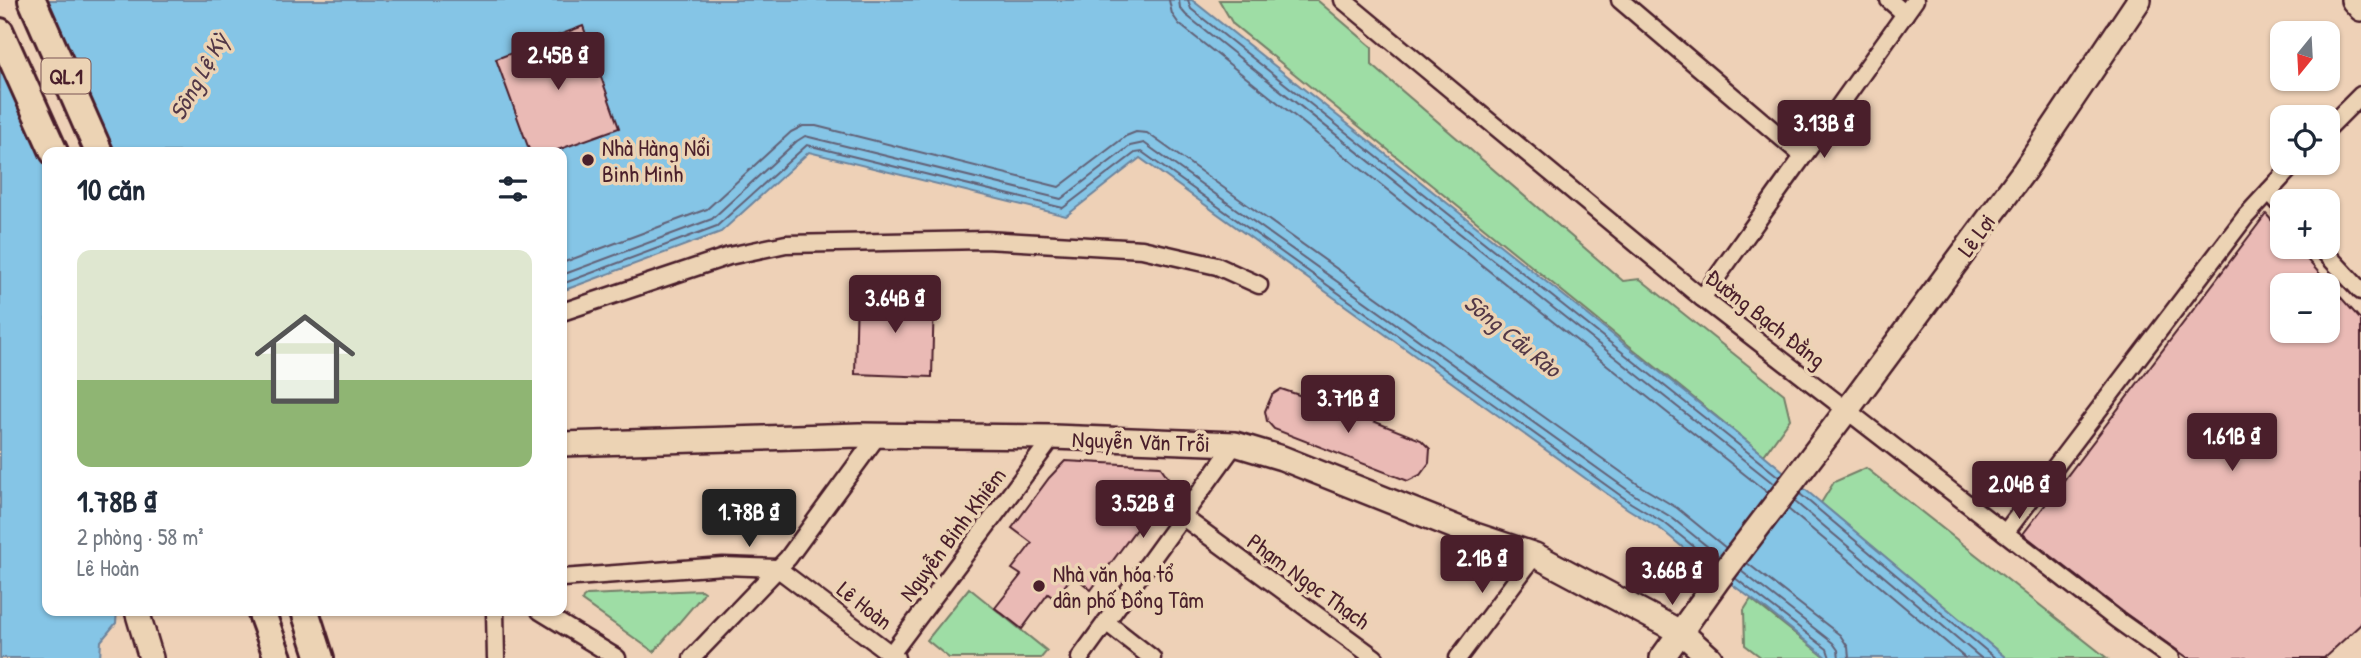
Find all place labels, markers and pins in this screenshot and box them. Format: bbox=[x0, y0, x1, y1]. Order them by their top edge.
pin: 2.45B ₫ bbox=[493, 32, 623, 92]
pin: 3.13B ₫ bbox=[1759, 100, 1889, 160]
place label: Nhà Hàng Nổi Binh Minh bbox=[602, 132, 711, 189]
marker: Nhà Hàng Nổi Binh Minh bbox=[580, 152, 596, 168]
pin: 3.64B ₫ bbox=[830, 276, 960, 335]
pin: 3.71B ₫ bbox=[1283, 376, 1413, 435]
pin: 1.61B ₫ bbox=[2167, 414, 2297, 473]
pin: 2.04B ₫ bbox=[1954, 462, 2084, 521]
pin: 3.52B ₫ bbox=[1078, 480, 1208, 540]
pin: 1.78B ₫ bbox=[684, 490, 814, 549]
pin: 2.1B ₫ bbox=[1425, 536, 1539, 595]
pin: 3.66B ₫ bbox=[1607, 548, 1737, 607]
place label: Nhà văn hóa tổ dân phố Đồng Tâm bbox=[1053, 558, 1204, 615]
marker: Nhà văn hóa tổ dân phố Đồng Tâm bbox=[1031, 578, 1047, 594]

